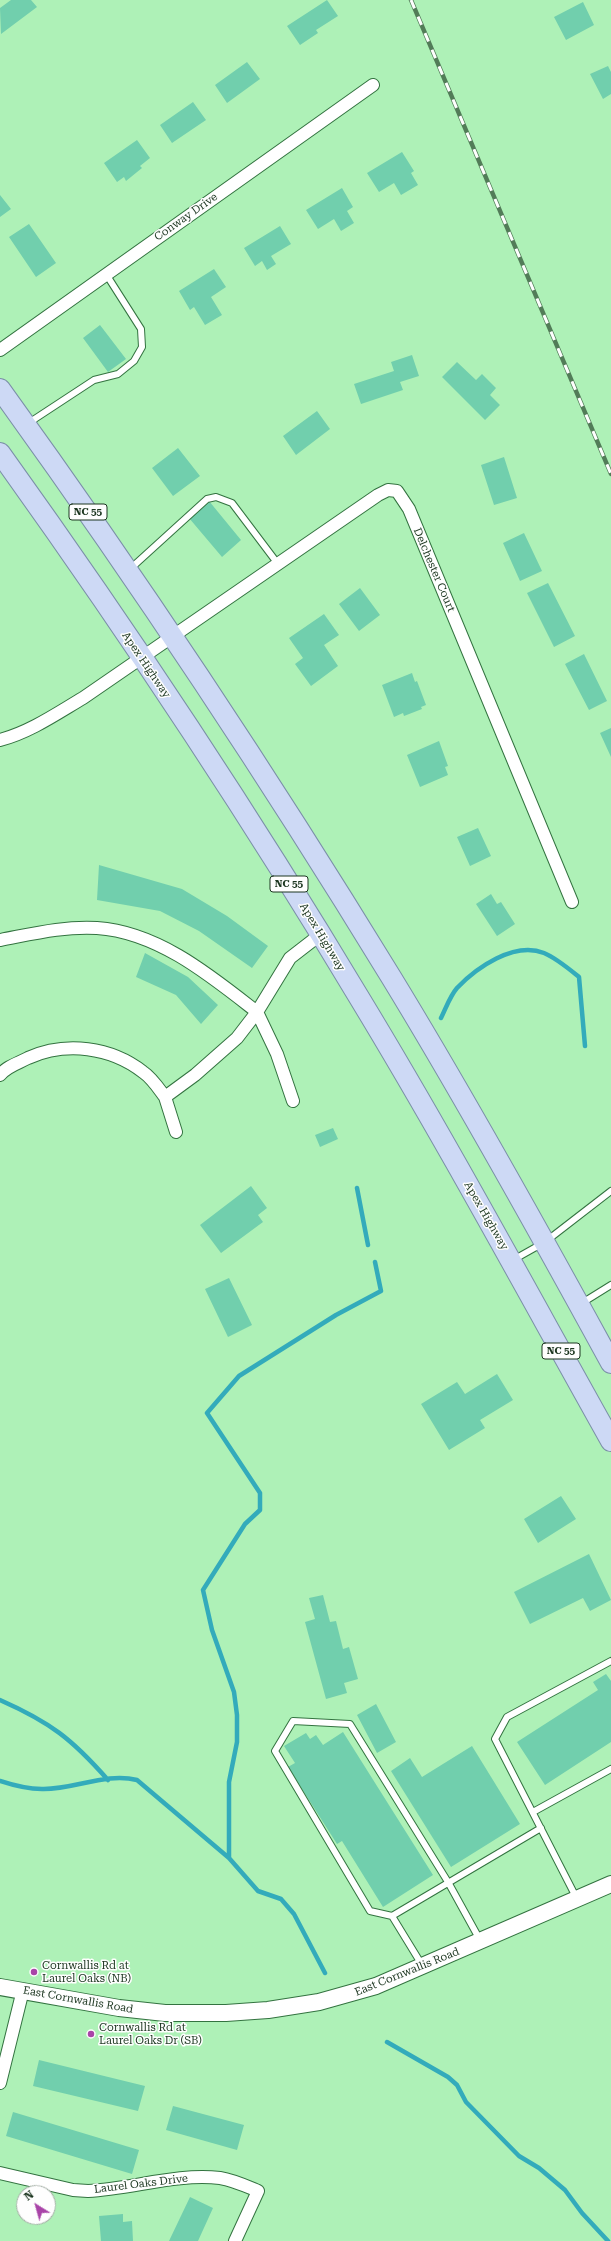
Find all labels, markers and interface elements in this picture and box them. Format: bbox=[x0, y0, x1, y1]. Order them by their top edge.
street label: Conway Drive bbox=[152, 190, 220, 244]
road number: NC 55 bbox=[69, 504, 107, 520]
street label: Delchester Court bbox=[410, 526, 458, 614]
street label: Apex Highway bbox=[119, 629, 173, 701]
road number: NC 55 bbox=[270, 876, 308, 892]
street label: Apex Highway bbox=[297, 901, 347, 973]
street label: Apex Highway bbox=[461, 1179, 511, 1253]
road number: NC 55 bbox=[542, 1343, 580, 1359]
street label: East Cornwallis Road bbox=[353, 1945, 461, 1999]
place label: Cornwallis Rd at Laurel Oaks (NB) bbox=[42, 1959, 131, 1985]
marker: Cornwallis Rd at Laurel Oaks (NB) bbox=[29, 1967, 39, 1977]
street label: East Cornwallis Road bbox=[22, 1984, 134, 2016]
place label: Cornwallis Rd at Laurel Oaks Dr (SB) bbox=[99, 2021, 202, 2047]
marker: Cornwallis Rd at Laurel Oaks Dr (SB) bbox=[86, 2029, 96, 2039]
street label: Laurel Oaks Drive bbox=[93, 2172, 189, 2196]
north arrow bbox=[16, 2185, 56, 2225]
text: N bbox=[22, 2188, 36, 2204]

